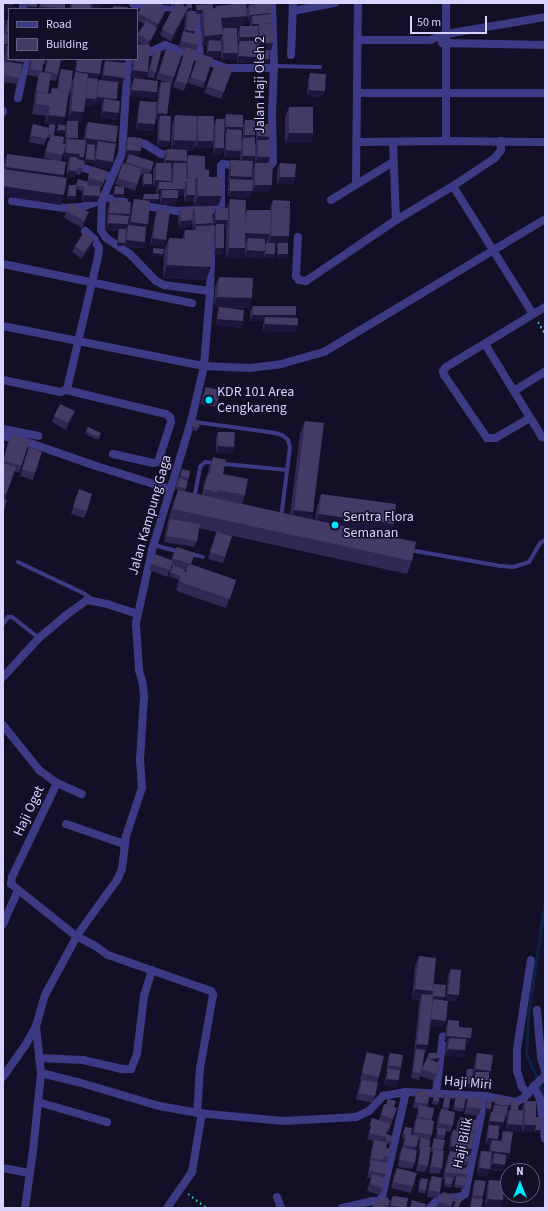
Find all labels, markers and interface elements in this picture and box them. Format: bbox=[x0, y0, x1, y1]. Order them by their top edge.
legend bbox=[8, 8, 138, 60]
scale bar bbox=[412, 8, 489, 34]
text: 50 m bbox=[417, 14, 441, 31]
text: Road bbox=[46, 16, 72, 33]
text: Building bbox=[46, 36, 88, 53]
street label: Jalan Haji Oleh 2 bbox=[252, 36, 268, 134]
place label: KDR 101 Area Cengkareng bbox=[217, 384, 294, 416]
marker: KDR 101 Area Cengkareng bbox=[204, 395, 214, 405]
street label: Jalan Kampung Gaga bbox=[125, 453, 175, 577]
place label: Sentra Flora Semanan bbox=[343, 509, 414, 542]
marker: Sentra Flora Semanan bbox=[330, 520, 340, 530]
street label: Haji Oget bbox=[10, 783, 48, 839]
street label: Haji Miri bbox=[443, 1073, 493, 1093]
street label: Haji Bilik bbox=[449, 1116, 477, 1170]
north arrow bbox=[500, 1163, 540, 1203]
text: N bbox=[516, 1164, 524, 1179]

